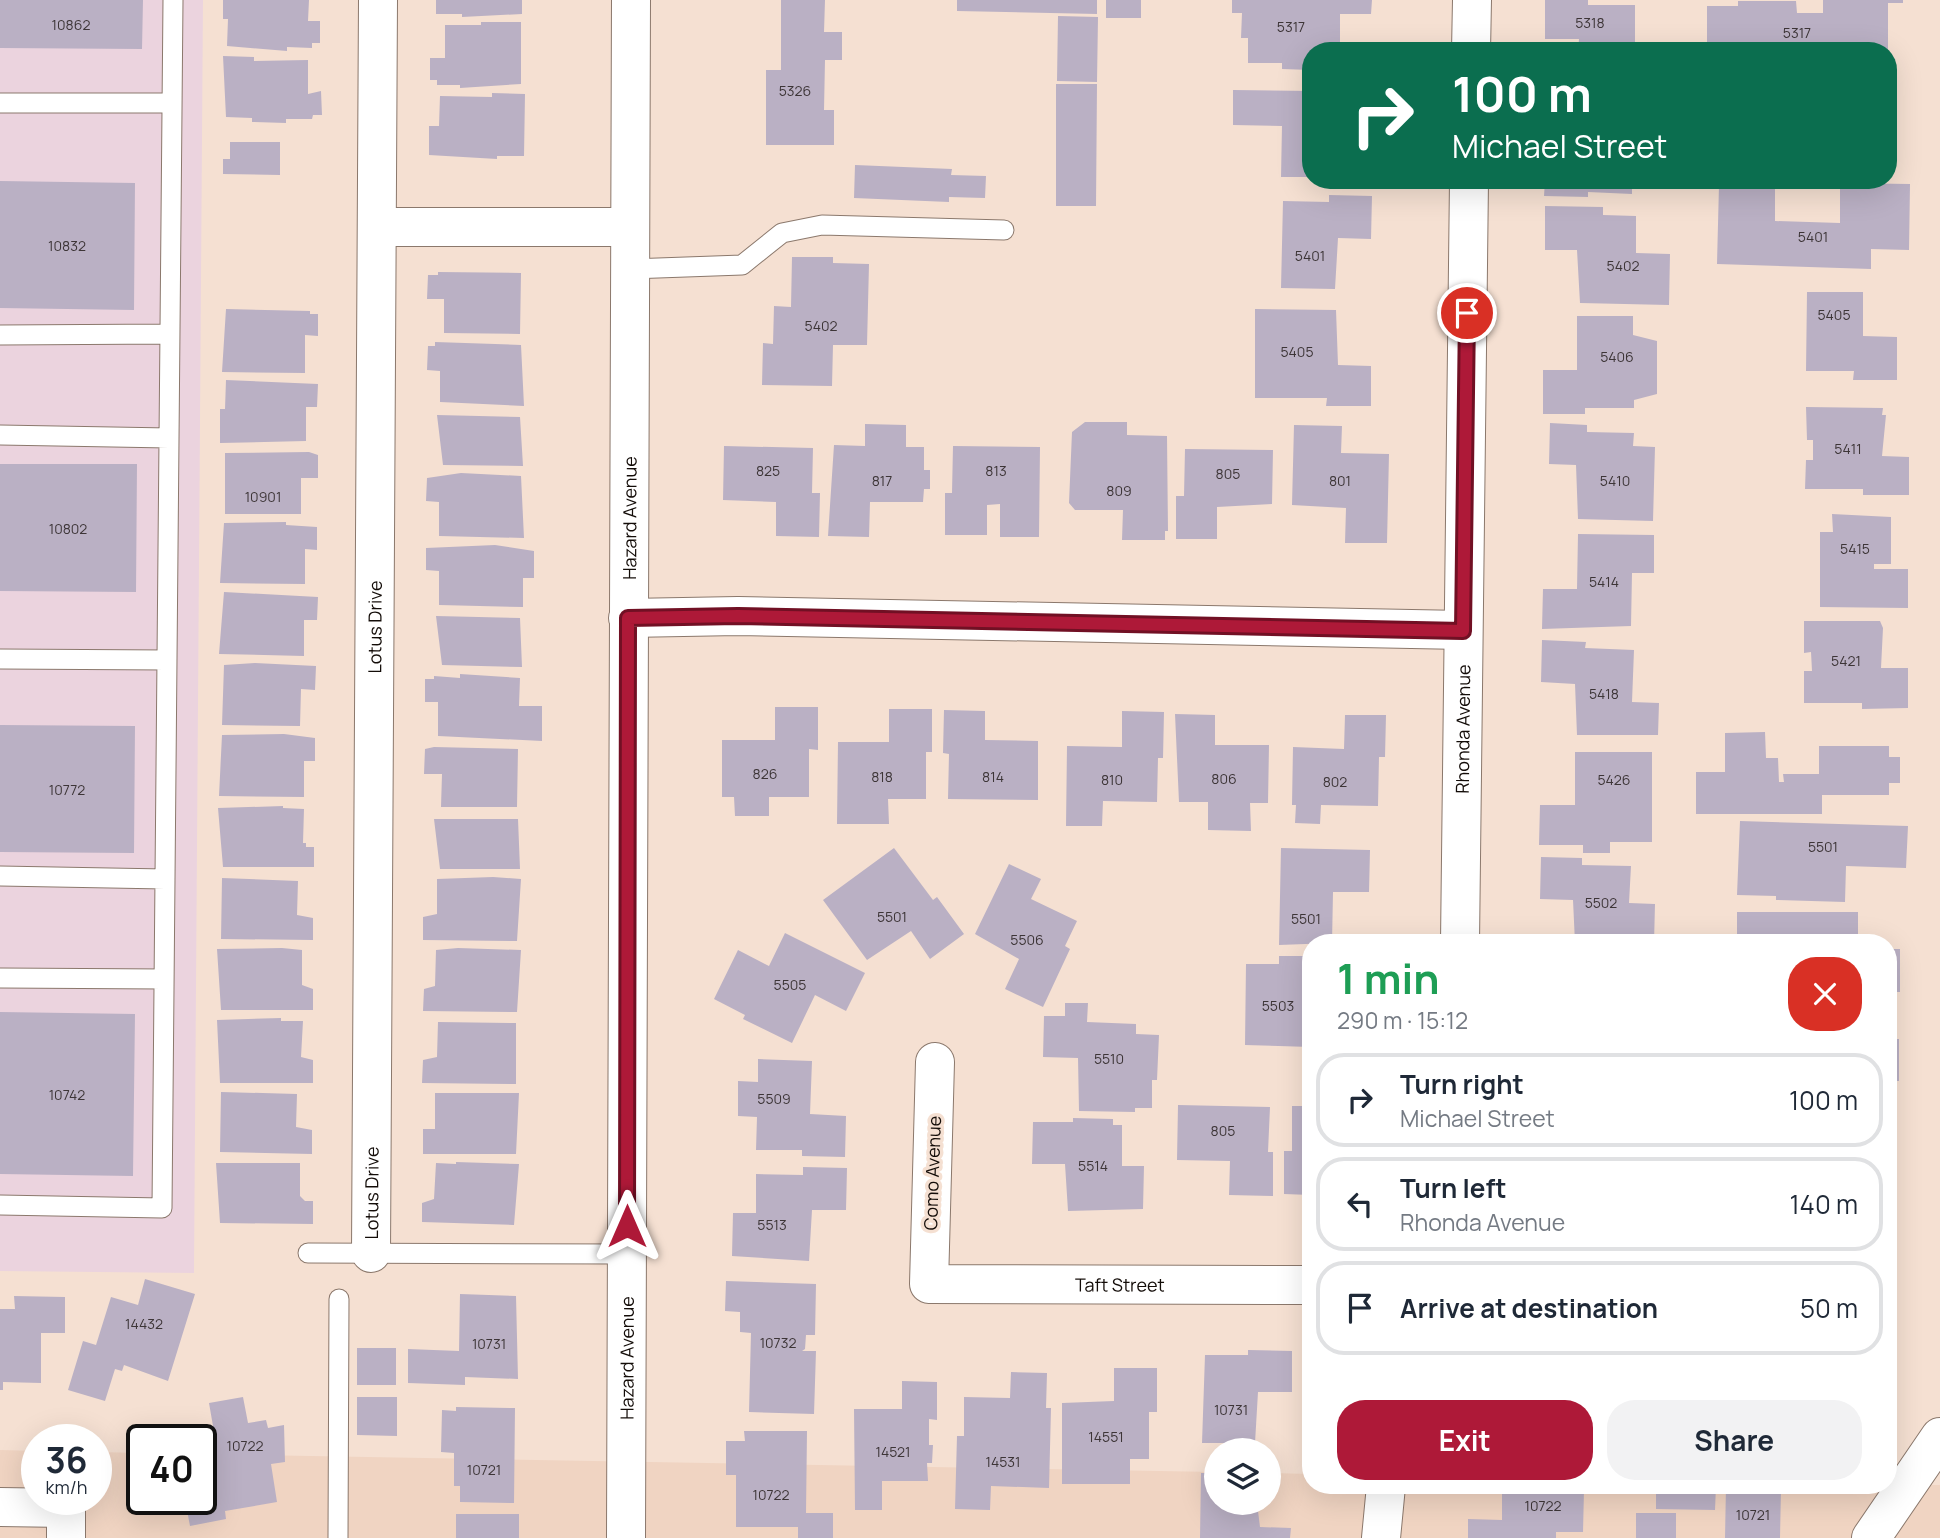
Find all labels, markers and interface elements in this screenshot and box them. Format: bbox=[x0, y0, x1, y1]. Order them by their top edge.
house number: 5318 bbox=[1575, 13, 1605, 32]
house number: 10862 bbox=[52, 15, 90, 34]
house number: 5317 bbox=[1277, 17, 1305, 36]
house number: 5317 bbox=[1783, 23, 1811, 42]
text: 100 m bbox=[1452, 60, 1592, 127]
icon: right bbox=[1337, 70, 1428, 161]
house number: 5326 bbox=[779, 81, 811, 100]
text: Michael Street bbox=[1452, 124, 1667, 168]
house number: 5401 bbox=[1798, 227, 1828, 246]
house number: 10832 bbox=[48, 236, 86, 255]
house number: 5401 bbox=[1295, 246, 1325, 265]
house number: 5402 bbox=[1607, 256, 1639, 275]
pin bbox=[1437, 283, 1497, 343]
icon: arrive bbox=[1448, 294, 1486, 332]
house number: 5405 bbox=[1818, 305, 1850, 324]
house number: 5402 bbox=[805, 316, 837, 335]
house number: 5405 bbox=[1281, 342, 1313, 361]
house number: 5406 bbox=[1600, 347, 1634, 366]
house number: 5411 bbox=[1834, 439, 1862, 458]
street label: Hazard Avenue bbox=[617, 456, 642, 580]
house number: 825 bbox=[756, 461, 780, 480]
house number: 813 bbox=[985, 461, 1007, 480]
house number: 805 bbox=[1216, 464, 1240, 483]
house number: 817 bbox=[872, 471, 892, 490]
house number: 801 bbox=[1329, 471, 1351, 490]
house number: 5410 bbox=[1600, 471, 1630, 490]
house number: 809 bbox=[1106, 481, 1132, 500]
house number: 10901 bbox=[245, 487, 281, 506]
house number: 10802 bbox=[49, 519, 87, 538]
house number: 5415 bbox=[1840, 539, 1870, 558]
house number: 5414 bbox=[1589, 572, 1619, 591]
street label: Lotus Drive bbox=[362, 580, 387, 674]
house number: 5421 bbox=[1831, 651, 1861, 670]
street label: Rhonda Avenue bbox=[1450, 664, 1475, 794]
house number: 5418 bbox=[1589, 684, 1619, 703]
house number: 826 bbox=[753, 764, 777, 783]
house number: 818 bbox=[871, 767, 893, 786]
house number: 814 bbox=[982, 767, 1004, 786]
house number: 806 bbox=[1211, 769, 1237, 788]
house number: 810 bbox=[1101, 770, 1123, 789]
house number: 5426 bbox=[1597, 770, 1631, 789]
house number: 802 bbox=[1323, 772, 1347, 791]
house number: 10772 bbox=[49, 780, 85, 799]
house number: 5501 bbox=[1808, 837, 1838, 856]
house number: 5502 bbox=[1585, 893, 1617, 912]
house number: 5501 bbox=[877, 907, 907, 926]
house number: 5501 bbox=[1291, 909, 1321, 928]
house number: 5506 bbox=[1010, 930, 1044, 949]
text: 1 min bbox=[1337, 949, 1440, 1007]
button: close bbox=[1788, 957, 1862, 1031]
house number: 5505 bbox=[774, 975, 806, 994]
house number: 5503 bbox=[1262, 996, 1294, 1015]
text: 290 m · 15:12 bbox=[1337, 1004, 1468, 1036]
house number: 5510 bbox=[1094, 1049, 1124, 1068]
text: Turn right bbox=[1400, 1066, 1524, 1102]
icon: right bbox=[1341, 1081, 1379, 1119]
text: 100 m bbox=[1789, 1082, 1858, 1118]
house number: 10742 bbox=[49, 1085, 85, 1104]
house number: 5509 bbox=[757, 1089, 791, 1108]
text: Michael Street bbox=[1400, 1102, 1555, 1134]
street label: Como Avenue bbox=[918, 1115, 946, 1231]
house number: 805 bbox=[1211, 1121, 1235, 1140]
street label: Lotus Drive bbox=[359, 1146, 384, 1240]
house number: 5514 bbox=[1078, 1156, 1108, 1175]
text: Turn left bbox=[1400, 1170, 1507, 1206]
icon: left bbox=[1341, 1185, 1379, 1223]
text: 140 m bbox=[1789, 1186, 1858, 1222]
position arrow bbox=[590, 1189, 664, 1263]
text: Rhonda Avenue bbox=[1400, 1206, 1565, 1238]
house number: 5513 bbox=[757, 1215, 787, 1234]
street label: Taft Street bbox=[1075, 1272, 1165, 1297]
icon: arrive bbox=[1341, 1289, 1379, 1327]
text: Arrive at destination bbox=[1400, 1290, 1658, 1326]
text: 50 m bbox=[1800, 1290, 1858, 1326]
street label: Hazard Avenue bbox=[614, 1296, 639, 1420]
house number: 14432 bbox=[125, 1314, 163, 1333]
house number: 10732 bbox=[760, 1333, 796, 1352]
house number: 10731 bbox=[472, 1334, 506, 1353]
house number: 10731 bbox=[1214, 1400, 1248, 1419]
button: Exit bbox=[1337, 1400, 1593, 1480]
button: Share bbox=[1607, 1400, 1862, 1480]
speed limit sign: 40 bbox=[126, 1424, 217, 1515]
house number: 14551 bbox=[1088, 1427, 1124, 1446]
text: 36 bbox=[45, 1436, 88, 1484]
house number: 10722 bbox=[227, 1436, 264, 1455]
map controls bbox=[1204, 1438, 1281, 1515]
button: layers bbox=[1204, 1438, 1281, 1515]
house number: 14521 bbox=[876, 1442, 910, 1461]
house number: 14531 bbox=[986, 1452, 1021, 1471]
house number: 10721 bbox=[467, 1460, 501, 1479]
text: km/h bbox=[46, 1475, 87, 1499]
house number: 10722 bbox=[753, 1485, 790, 1504]
house number: 10722 bbox=[1525, 1496, 1562, 1515]
house number: 10721 bbox=[1736, 1505, 1770, 1524]

